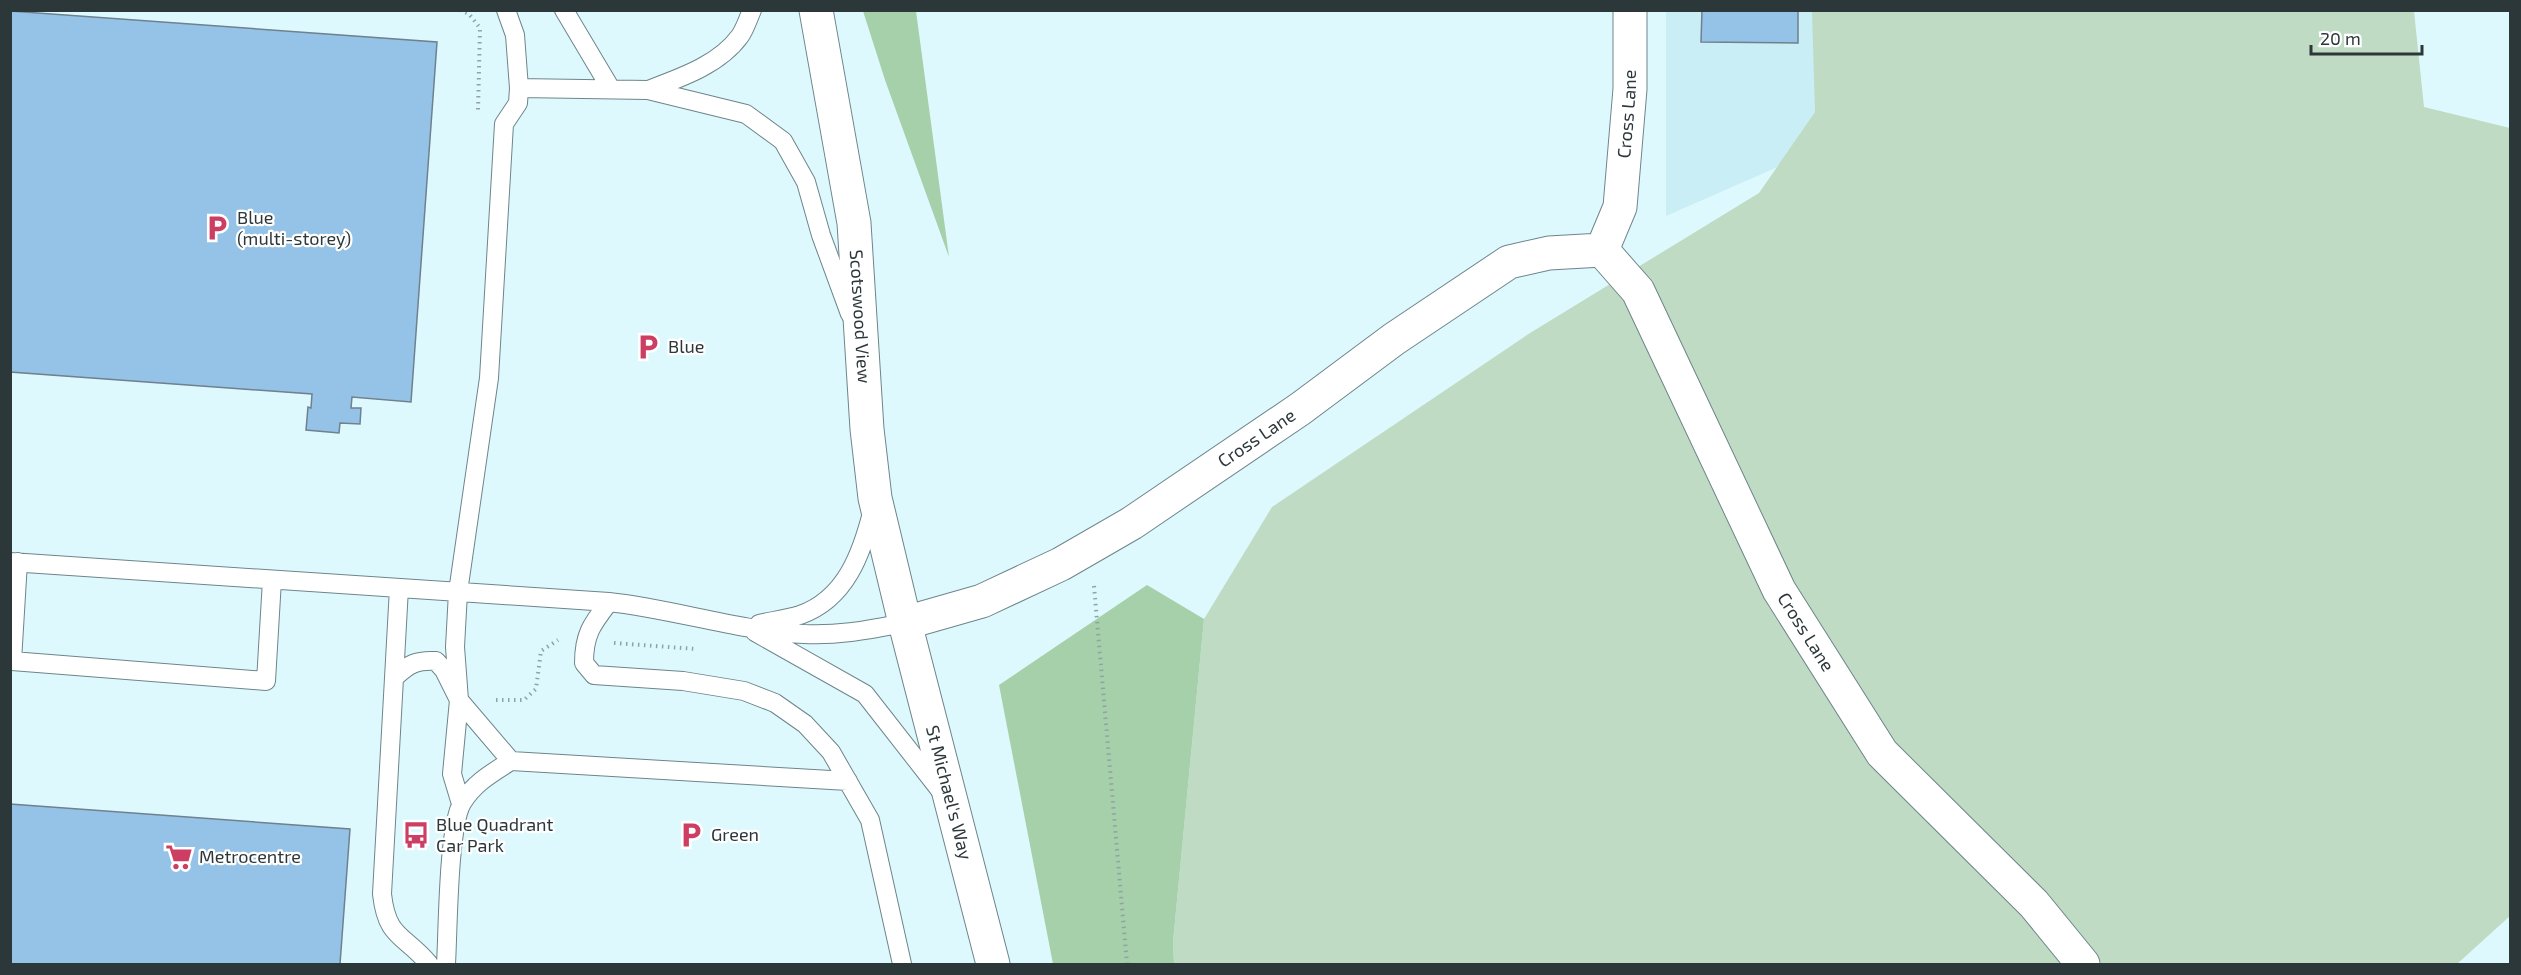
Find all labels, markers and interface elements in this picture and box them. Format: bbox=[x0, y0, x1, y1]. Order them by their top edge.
scale bar bbox=[2311, 18, 2422, 56]
text: 20 m bbox=[2320, 27, 2361, 49]
street label: Cross Lane bbox=[1612, 69, 1640, 159]
place label: Blue (multi-storey) bbox=[237, 206, 351, 249]
parking icon: Blue (multi-storey) bbox=[202, 213, 232, 243]
street label: Scotswood View bbox=[846, 249, 876, 384]
parking icon: Blue bbox=[633, 332, 663, 362]
place label: Blue bbox=[668, 335, 704, 357]
street label: Cross Lane bbox=[1213, 403, 1299, 472]
street label: Cross Lane bbox=[1773, 588, 1840, 675]
street label: St Michael's Way bbox=[922, 723, 978, 862]
place label: Blue Quadrant Car Park bbox=[436, 813, 554, 856]
bus stop icon: Blue Quadrant Car Park bbox=[401, 820, 431, 850]
parking icon: Green bbox=[676, 820, 706, 850]
place label: Green bbox=[711, 823, 759, 845]
supermarket icon: Metrocentre bbox=[164, 842, 194, 872]
place label: Metrocentre bbox=[199, 845, 301, 867]

